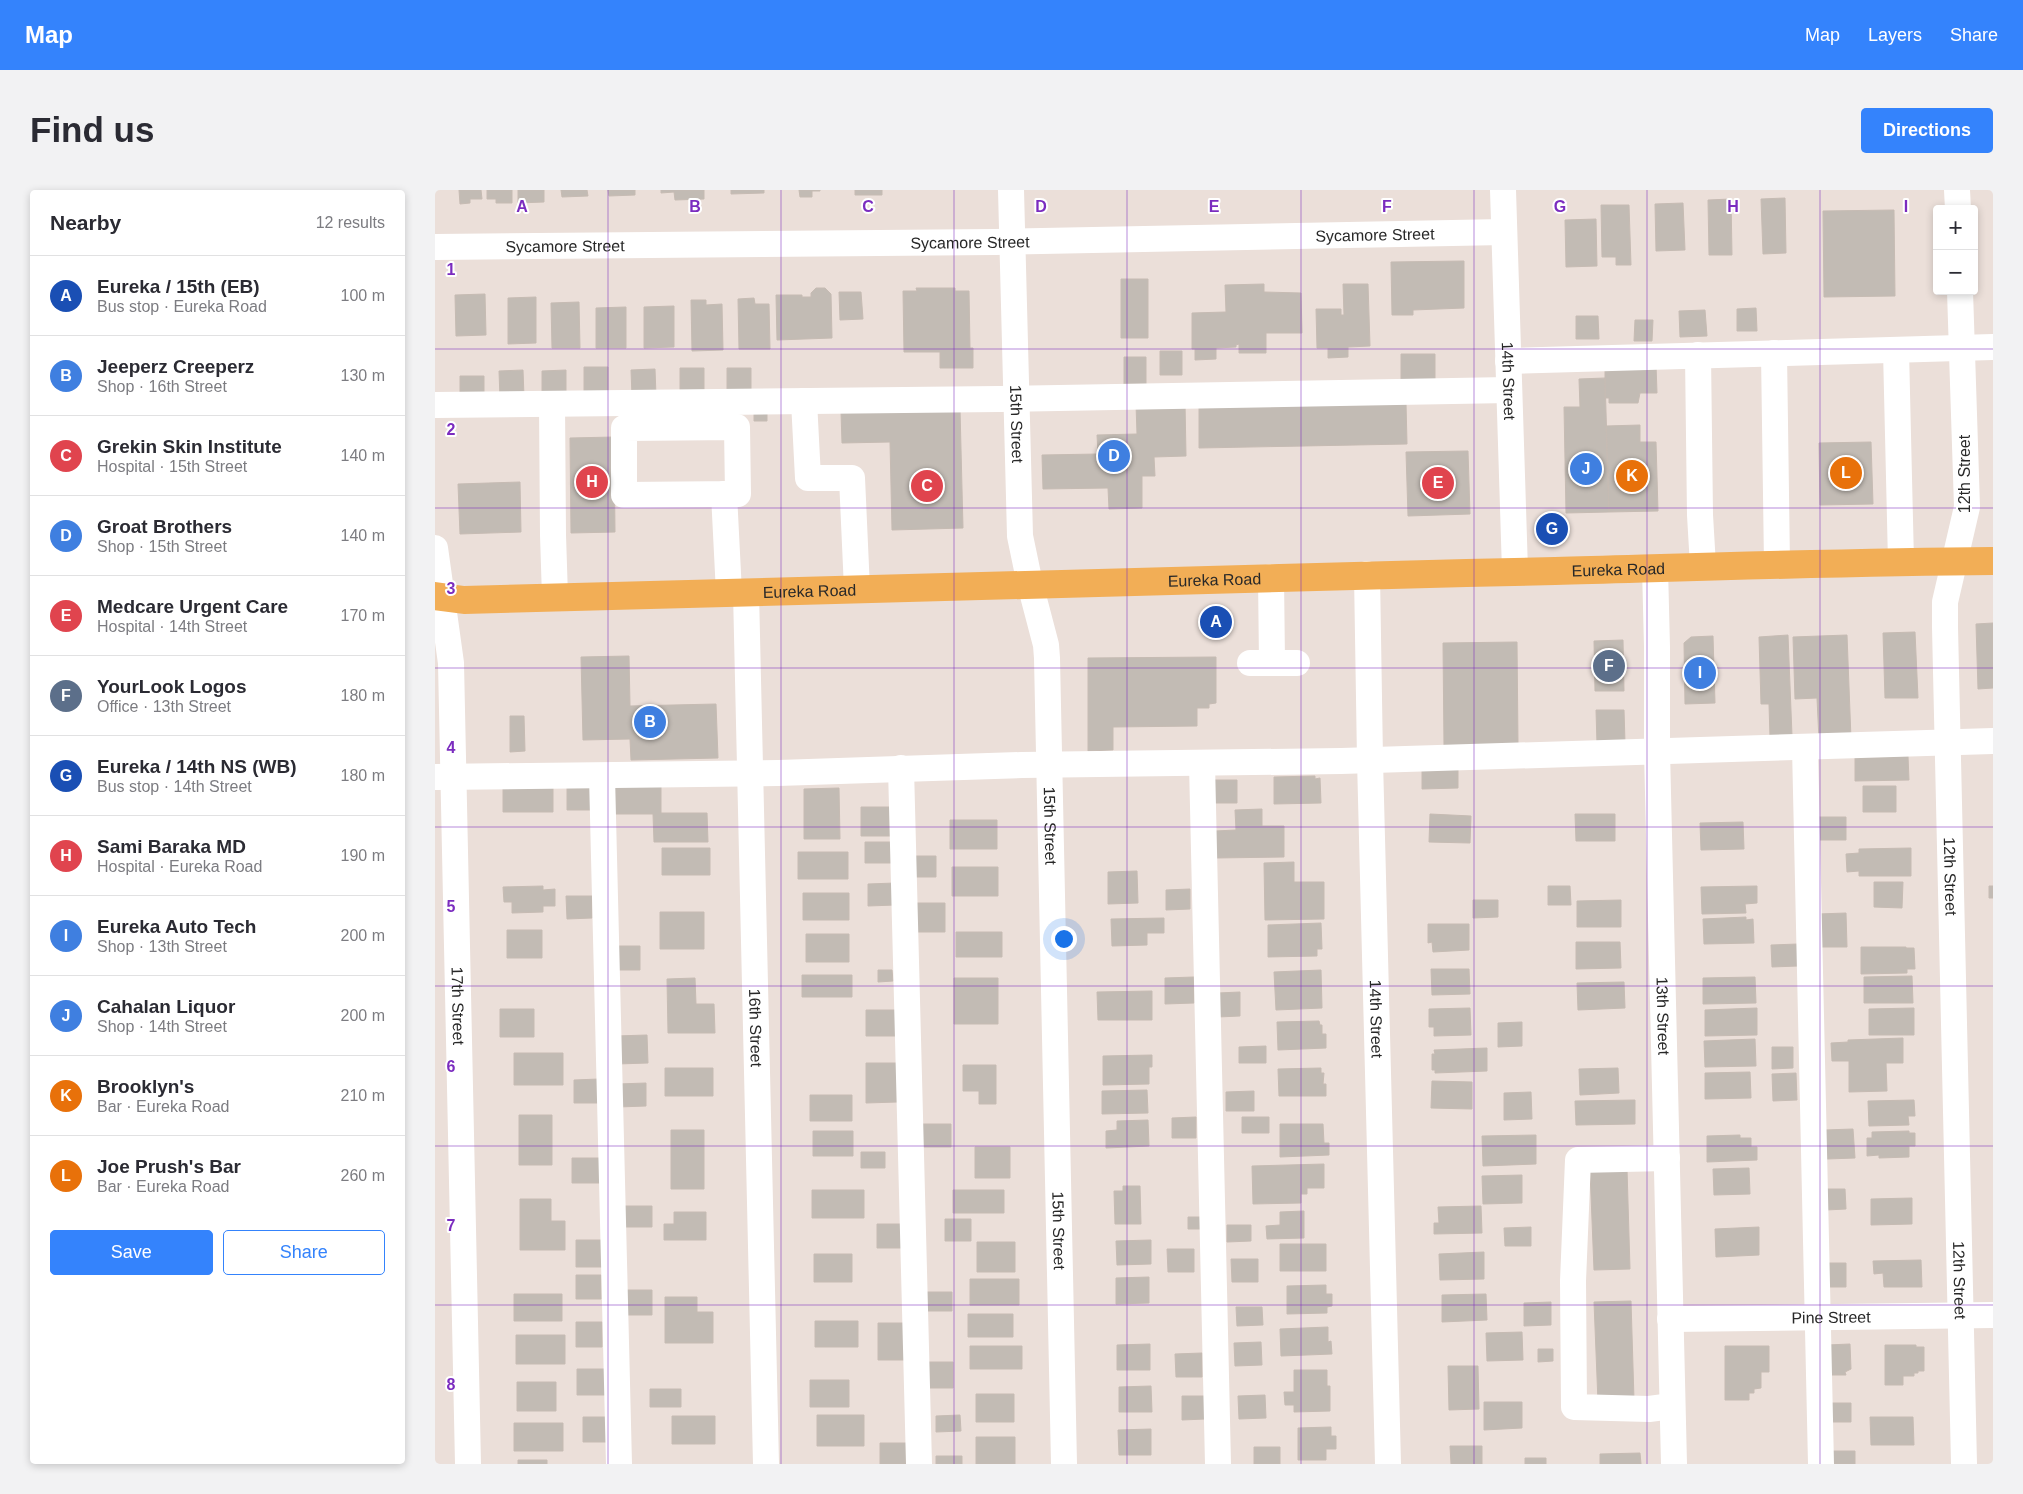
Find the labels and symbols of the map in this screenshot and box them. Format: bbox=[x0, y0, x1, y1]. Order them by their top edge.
text: A bbox=[516, 198, 528, 215]
text: B bbox=[689, 198, 701, 215]
text: C bbox=[862, 198, 874, 215]
text: D bbox=[1035, 198, 1047, 215]
text: E bbox=[1209, 198, 1220, 215]
text: F bbox=[1382, 198, 1392, 215]
text: G bbox=[1554, 198, 1566, 215]
text: H bbox=[1727, 198, 1739, 215]
text: I bbox=[1904, 198, 1908, 215]
street label: Sycamore Street bbox=[1315, 225, 1435, 245]
street label: Sycamore Street bbox=[910, 233, 1030, 252]
street label: Sycamore Street bbox=[505, 237, 625, 255]
text: 1 bbox=[447, 261, 456, 278]
street label: 14th Street bbox=[1499, 342, 1518, 421]
street label: 15th Street bbox=[1007, 385, 1026, 464]
text: 2 bbox=[447, 421, 456, 438]
street label: 12th Street bbox=[1956, 434, 1973, 513]
pin: D bbox=[1098, 437, 1130, 475]
pin: J bbox=[1570, 450, 1602, 488]
pin: L bbox=[1830, 454, 1862, 492]
pin: K bbox=[1616, 457, 1648, 495]
pin: H bbox=[576, 463, 608, 501]
pin: E bbox=[1422, 464, 1454, 502]
pin: C bbox=[911, 467, 943, 505]
pin: G bbox=[1536, 510, 1568, 548]
street label: Eureka Road bbox=[1571, 560, 1665, 580]
street label: Eureka Road bbox=[1168, 570, 1261, 590]
text: 3 bbox=[447, 580, 456, 597]
street label: Eureka Road bbox=[763, 581, 856, 601]
pin: A bbox=[1200, 603, 1232, 641]
pin: F bbox=[1593, 647, 1625, 685]
pin: I bbox=[1684, 654, 1716, 692]
pin: B bbox=[634, 703, 666, 741]
text: 4 bbox=[447, 739, 456, 756]
street label: 15th Street bbox=[1041, 786, 1059, 866]
street label: 12th Street bbox=[1941, 837, 1960, 916]
text: 5 bbox=[447, 898, 456, 915]
your location bbox=[1051, 926, 1077, 952]
street label: 17th Street bbox=[448, 966, 467, 1046]
street label: 13th Street bbox=[1653, 977, 1672, 1056]
street label: 14th Street bbox=[1367, 980, 1386, 1059]
street label: 16th Street bbox=[746, 989, 765, 1068]
text: 6 bbox=[447, 1058, 456, 1075]
street label: 15th Street bbox=[1049, 1191, 1068, 1271]
text: 7 bbox=[447, 1217, 456, 1234]
street label: 12th Street bbox=[1950, 1241, 1969, 1320]
street label: Pine Street bbox=[1791, 1309, 1871, 1326]
text: 8 bbox=[447, 1376, 456, 1393]

